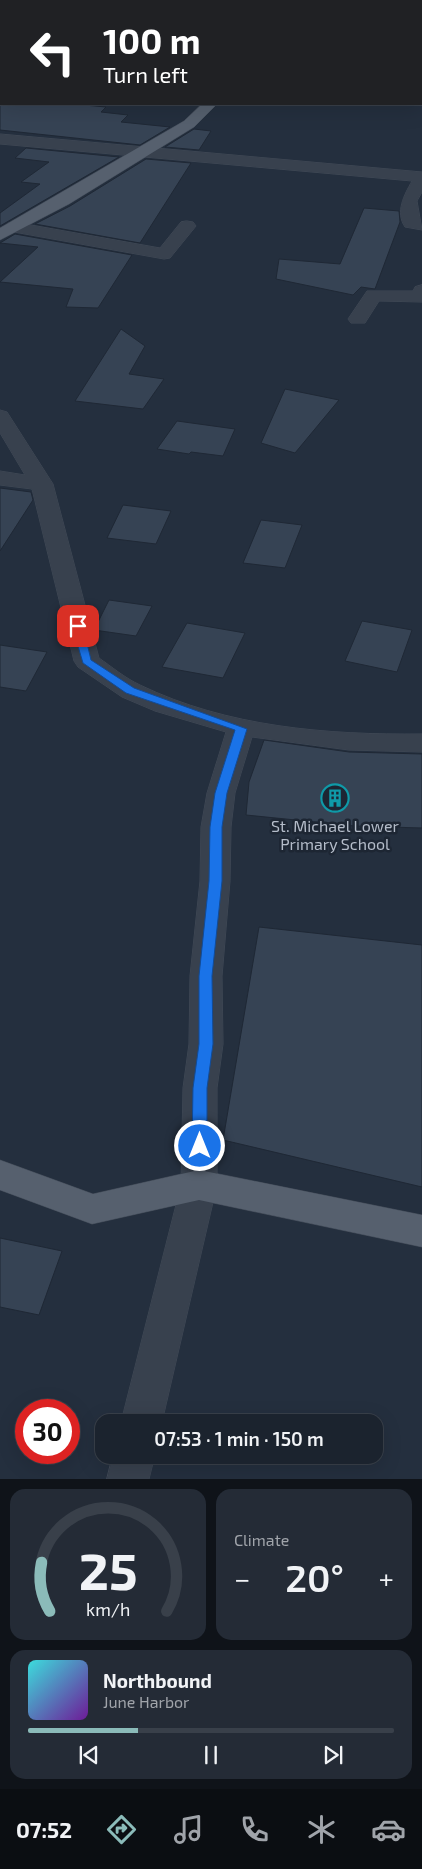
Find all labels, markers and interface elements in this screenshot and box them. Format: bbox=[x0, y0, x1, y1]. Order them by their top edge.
text: 100 m bbox=[103, 19, 201, 61]
icon: left bbox=[20, 20, 85, 85]
text: Turn left bbox=[103, 61, 188, 87]
pin bbox=[57, 605, 99, 647]
icon: arrive bbox=[64, 612, 92, 640]
building icon: St. Michael Lower Primary School bbox=[320, 783, 350, 813]
place label: St. Michael Lower Primary School bbox=[271, 816, 400, 853]
position arrow bbox=[173, 1119, 225, 1171]
speed limit sign: 30 bbox=[15, 1399, 80, 1464]
text: 07:53 · 1 min · 150 m bbox=[154, 1427, 324, 1450]
text: Climate bbox=[234, 1530, 289, 1549]
text: 25 bbox=[79, 1538, 137, 1600]
text: 20° bbox=[285, 1554, 344, 1600]
text: − bbox=[234, 1561, 250, 1595]
text: + bbox=[379, 1561, 394, 1595]
text: km/h bbox=[86, 1598, 130, 1620]
text: Northbound bbox=[103, 1669, 212, 1692]
text: June Harbor bbox=[103, 1692, 190, 1711]
icon: previous bbox=[75, 1741, 103, 1769]
icon: pause bbox=[197, 1741, 225, 1769]
icon: next bbox=[319, 1741, 347, 1769]
icon: directions bbox=[104, 1812, 139, 1847]
icon: music bbox=[171, 1812, 206, 1847]
icon: phone bbox=[237, 1812, 272, 1847]
icon: climate bbox=[304, 1812, 339, 1847]
icon: car bbox=[371, 1812, 406, 1847]
text: 07:52 bbox=[16, 1816, 72, 1842]

